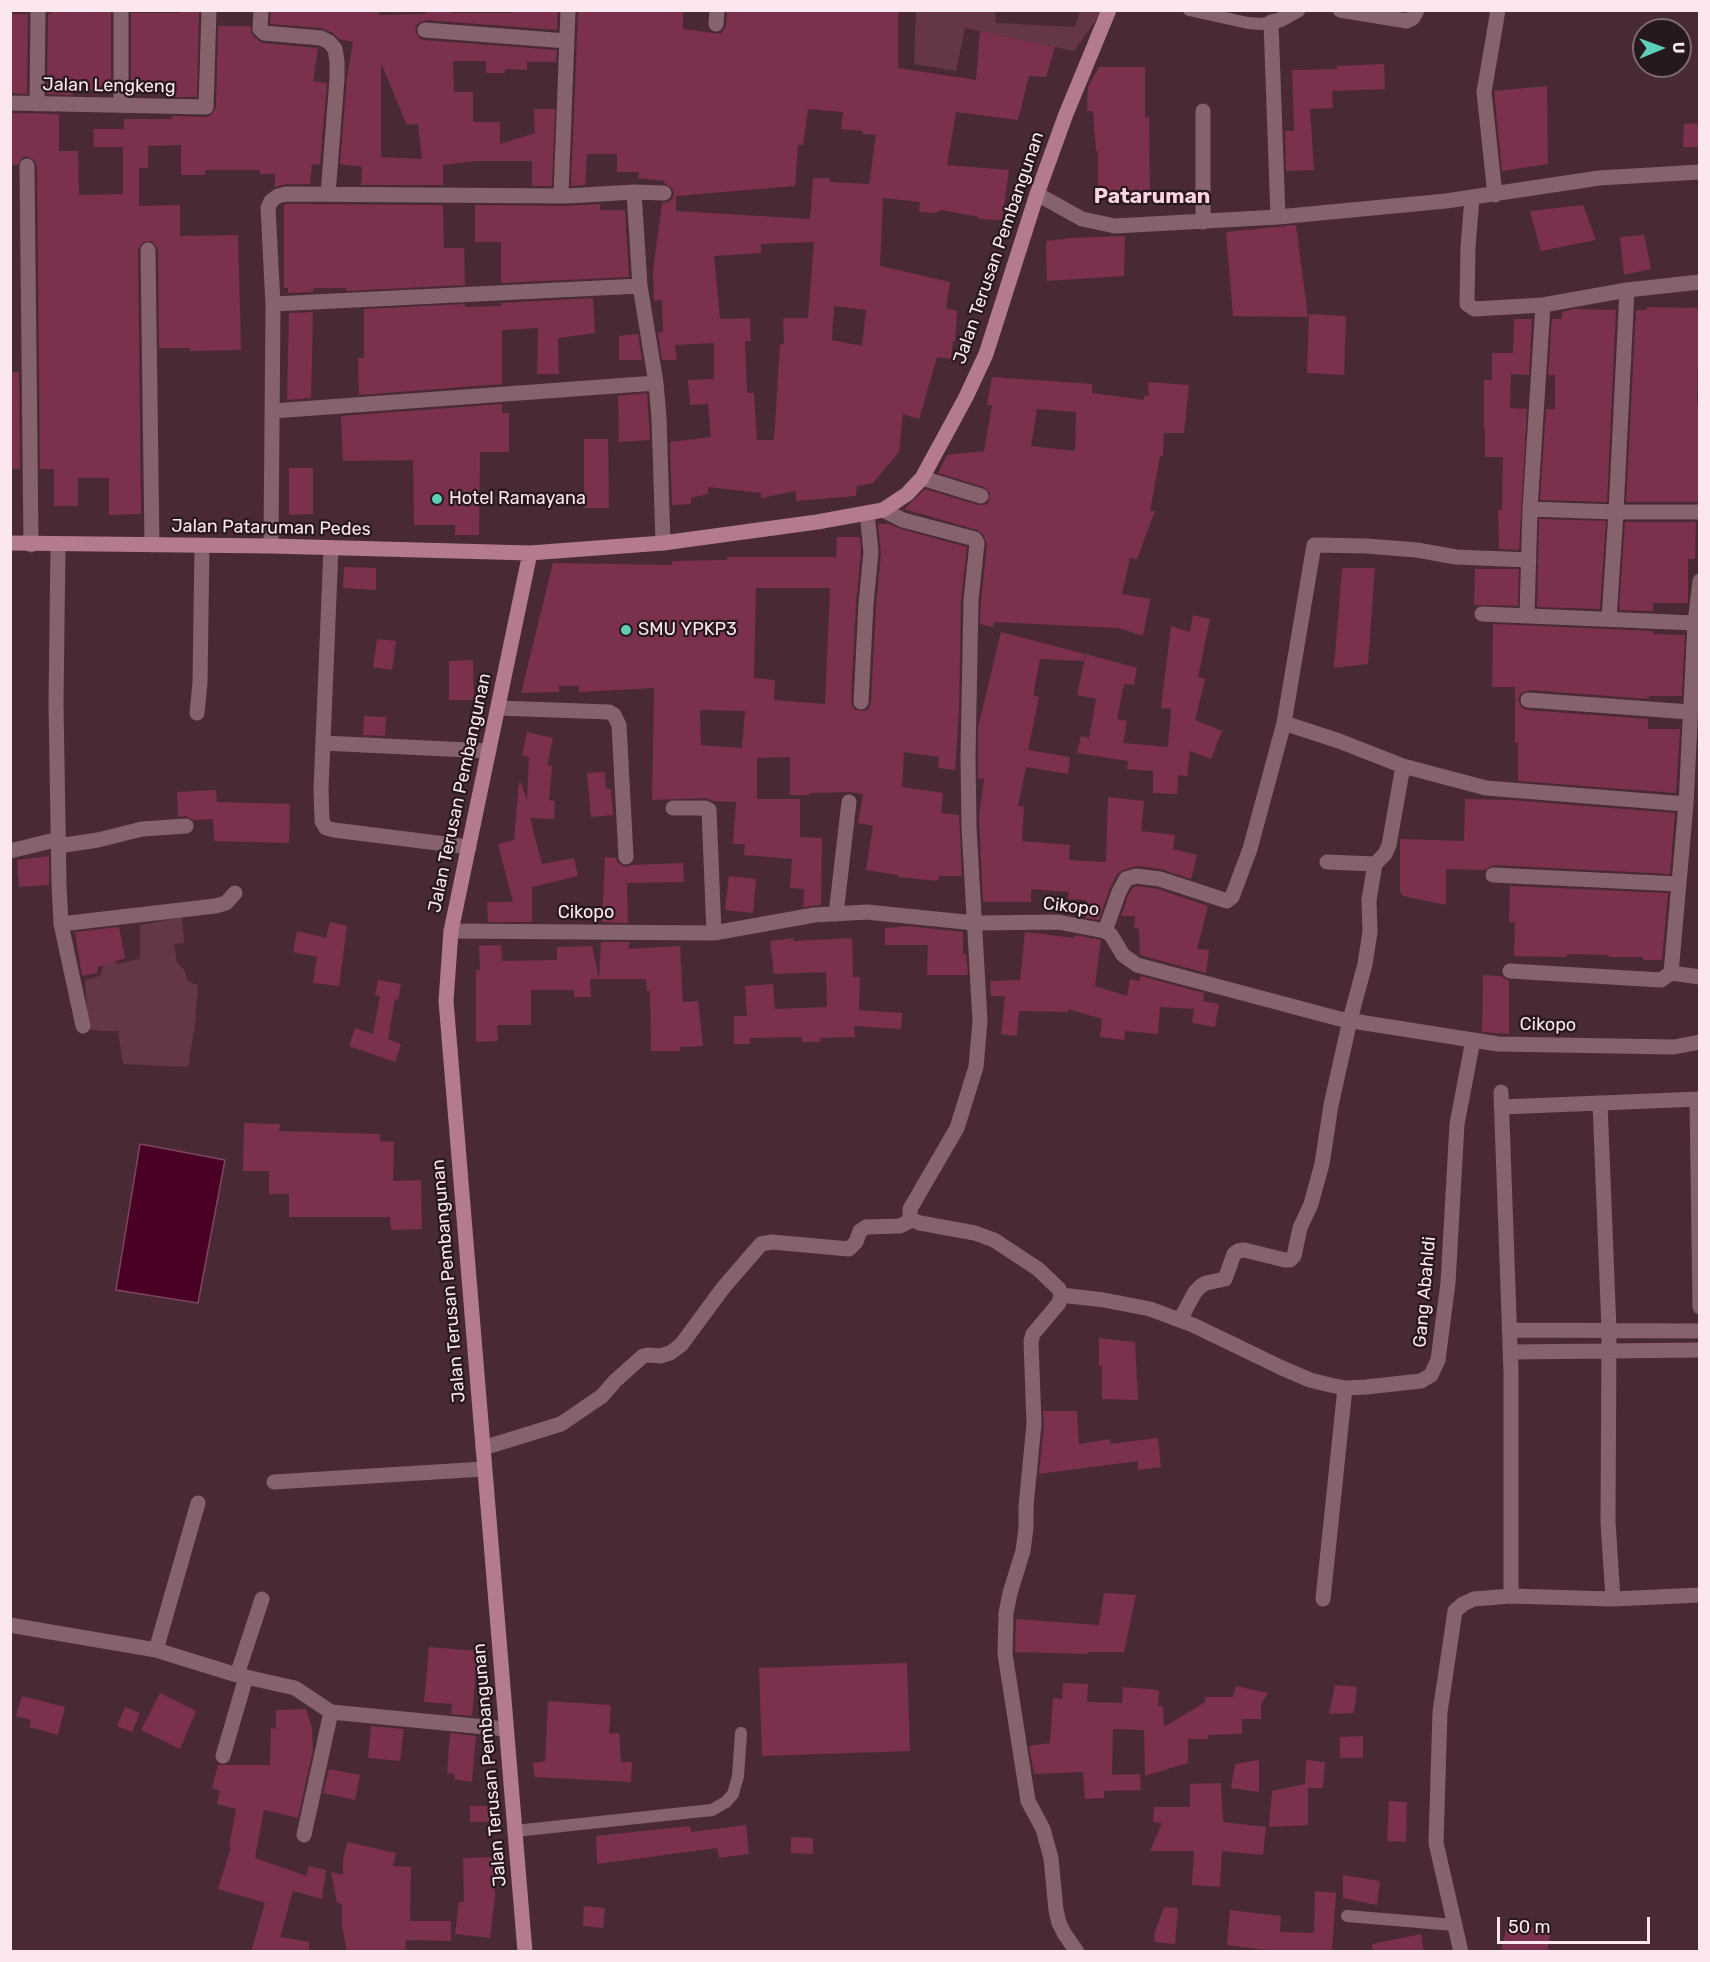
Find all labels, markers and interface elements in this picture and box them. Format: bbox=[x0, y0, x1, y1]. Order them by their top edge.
north arrow bbox=[1632, 18, 1692, 78]
text: U bbox=[1669, 42, 1688, 54]
street label: Jalan Lengkeng bbox=[42, 74, 176, 98]
street label: Jalan Terusan Pembangunan bbox=[949, 129, 1049, 367]
district label: Pataruman bbox=[1094, 184, 1210, 210]
place label: Hotel Ramayana bbox=[449, 488, 586, 510]
marker: Hotel Ramayana bbox=[430, 492, 444, 506]
street label: Jalan Pataruman Pedes bbox=[171, 515, 371, 541]
place label: SMU YPKP3 bbox=[638, 619, 737, 641]
marker: SMU YPKP3 bbox=[619, 623, 633, 637]
street label: Jalan Terusan Pembangunan bbox=[424, 671, 496, 915]
street label: Cikopo bbox=[1042, 893, 1100, 921]
street label: Cikopo bbox=[558, 902, 614, 924]
street label: Cikopo bbox=[1520, 1014, 1576, 1036]
street label: Jalan Terusan Pembangunan bbox=[428, 1158, 470, 1404]
street label: Gang Abahldi bbox=[1409, 1236, 1441, 1348]
street label: Jalan Terusan Pembangunan bbox=[469, 1642, 511, 1888]
scale bar bbox=[1500, 1905, 1653, 1943]
text: 50 m bbox=[1508, 1916, 1551, 1938]

